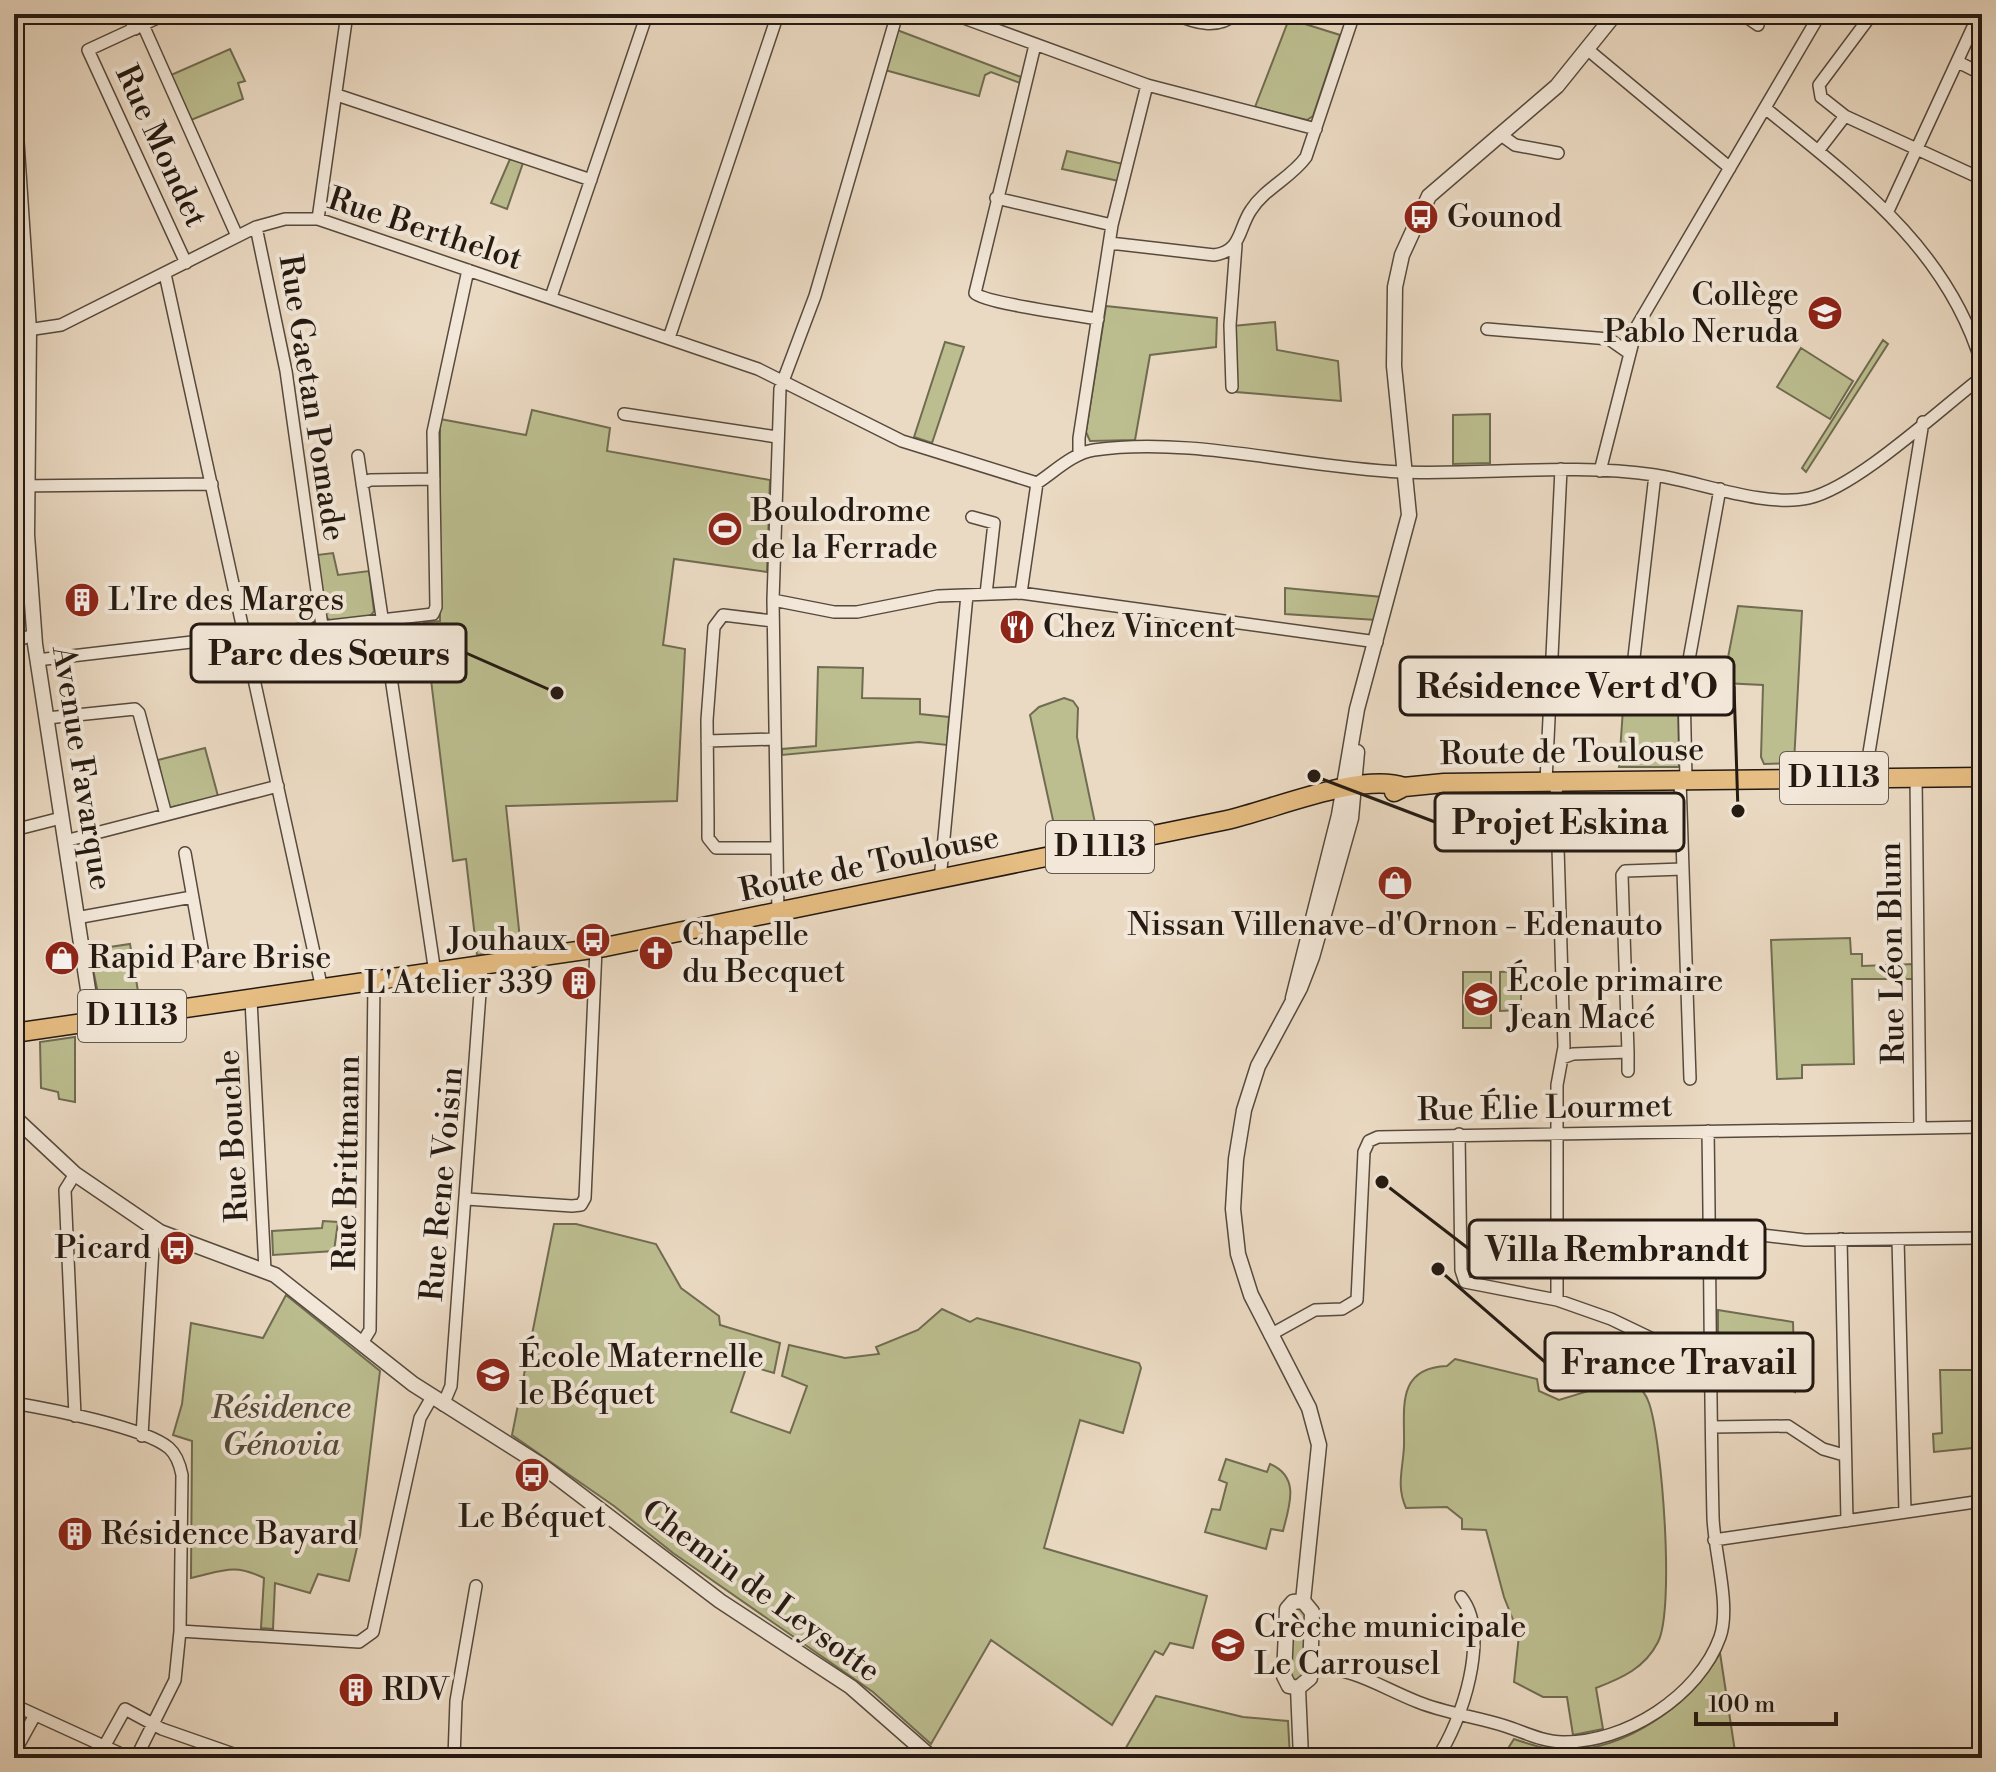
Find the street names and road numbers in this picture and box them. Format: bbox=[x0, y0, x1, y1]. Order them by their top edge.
street label: Rue Mondet bbox=[106, 59, 216, 233]
street label: Rue Berthelot bbox=[323, 179, 527, 279]
street label: Rue Gaetan Pomade bbox=[270, 252, 354, 544]
street label: Avenue Favarque bbox=[43, 642, 121, 893]
street label: Route de Toulouse bbox=[1439, 730, 1705, 774]
road number: D 1113 bbox=[1780, 752, 1888, 804]
street label: Route de Toulouse bbox=[735, 817, 1003, 911]
road number: D 1113 bbox=[1046, 821, 1154, 873]
street label: Rue Léon Blum bbox=[1870, 841, 1914, 1065]
road number: D 1113 bbox=[78, 990, 186, 1042]
street label: Rue Bouche bbox=[209, 1049, 257, 1223]
street label: Rue Brittmann bbox=[325, 1055, 369, 1271]
street label: Rue Rene Voisin bbox=[412, 1065, 472, 1303]
street label: Rue Élie Lourmet bbox=[1417, 1084, 1673, 1130]
street label: Chemin de Leysotte bbox=[634, 1491, 888, 1691]

